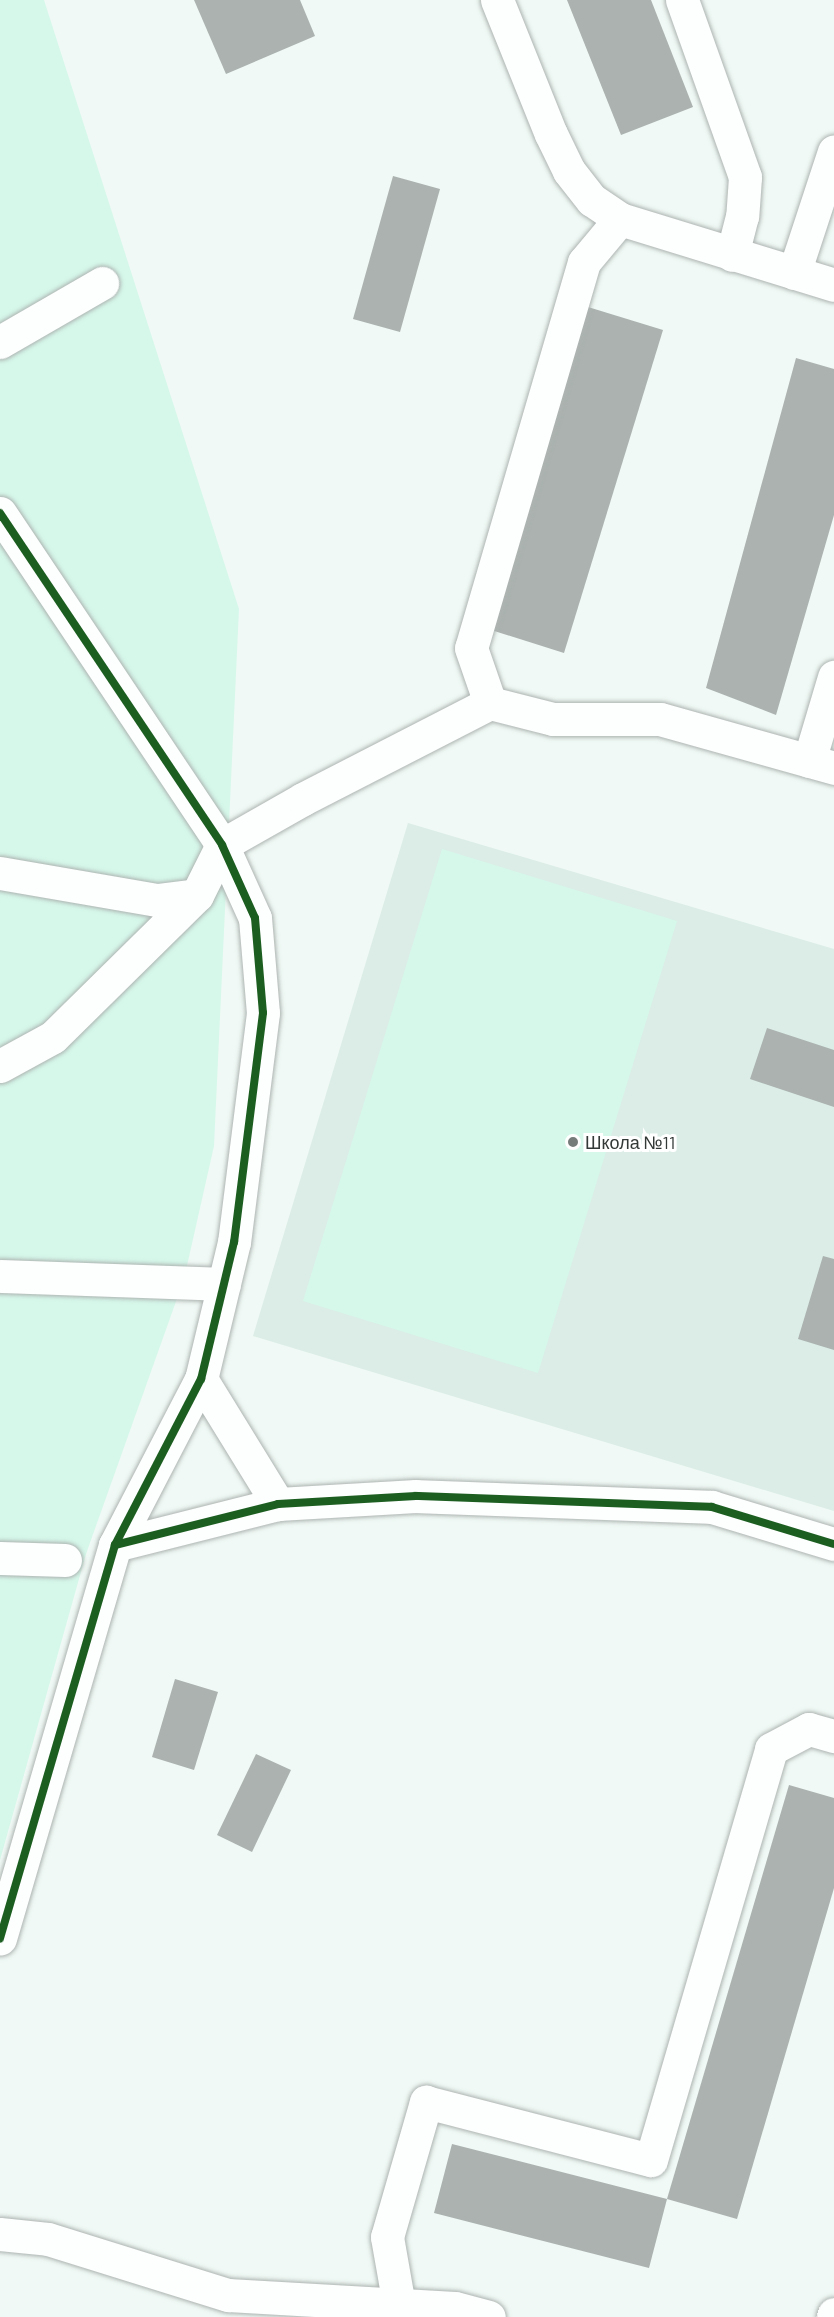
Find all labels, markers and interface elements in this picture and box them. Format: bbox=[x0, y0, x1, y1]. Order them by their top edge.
place label: Школа №11 bbox=[585, 1131, 675, 1153]
marker: Школа №11 bbox=[566, 1135, 580, 1149]

